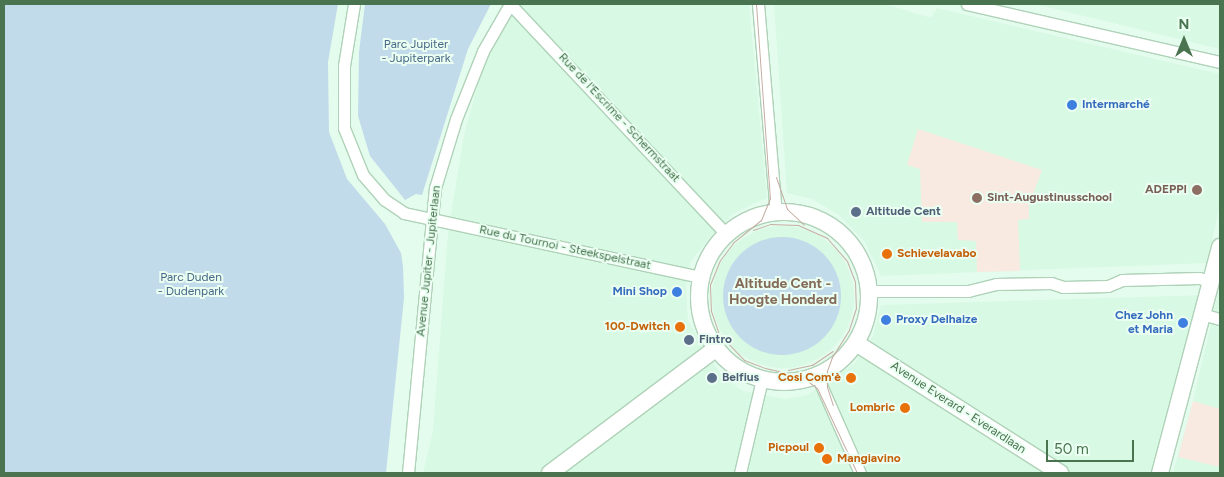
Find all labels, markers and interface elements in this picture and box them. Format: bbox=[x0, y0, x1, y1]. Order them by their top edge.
north arrow bbox=[1159, 15, 1209, 65]
text: N bbox=[1179, 16, 1189, 33]
park label: Parc Jupiter - Jupiterpark bbox=[382, 38, 450, 66]
street label: Rue de l'Escrime - Schermstraat bbox=[555, 50, 683, 186]
place label: Intermarché bbox=[1082, 98, 1150, 112]
marker: Intermarché bbox=[1066, 99, 1078, 111]
place label: ADEPPI bbox=[1145, 183, 1187, 197]
marker: ADEPPI bbox=[1191, 184, 1203, 196]
street label: Avenue Jupiter - Jupiterlaan bbox=[414, 185, 444, 337]
place label: Sint-Augustinusschool bbox=[987, 191, 1112, 205]
marker: Sint-Augustinusschool bbox=[971, 192, 983, 204]
place label: Altitude Cent bbox=[866, 205, 941, 219]
marker: Altitude Cent bbox=[850, 206, 862, 218]
street label: Rue du Tournoi - Steekspelstraat bbox=[478, 223, 652, 273]
place label: Schievelavabo bbox=[897, 247, 977, 261]
marker: Schievelavabo bbox=[881, 248, 893, 260]
park label: Parc Duden - Dudenpark bbox=[158, 271, 224, 299]
district label: Altitude Cent - Hoogte Honderd bbox=[729, 276, 837, 308]
place label: Mini Shop bbox=[612, 285, 667, 299]
marker: Mini Shop bbox=[671, 286, 683, 298]
place label: Chez John et Maria bbox=[1115, 309, 1173, 337]
place label: Proxy Delhaize bbox=[896, 313, 977, 327]
marker: Proxy Delhaize bbox=[880, 314, 892, 326]
marker: Chez John et Maria bbox=[1177, 317, 1189, 329]
place label: 100-Dwitch bbox=[605, 320, 670, 334]
marker: 100-Dwitch bbox=[674, 321, 686, 333]
place label: Fintro bbox=[699, 333, 732, 347]
marker: Fintro bbox=[683, 334, 695, 346]
street label: Avenue Everard - Everardlaan bbox=[888, 359, 1028, 457]
place label: Belfius bbox=[722, 371, 759, 385]
place label: Cosi Com'è bbox=[778, 371, 841, 385]
marker: Belfius bbox=[706, 372, 718, 384]
marker: Cosi Com'è bbox=[845, 372, 857, 384]
place label: Lombric bbox=[850, 401, 895, 415]
marker: Lombric bbox=[899, 402, 911, 414]
scale bar bbox=[1049, 430, 1136, 462]
text: 50 m bbox=[1054, 440, 1089, 458]
place label: Picpoul bbox=[768, 441, 809, 455]
marker: Picpoul bbox=[813, 442, 825, 454]
place label: Mangiavino bbox=[837, 452, 901, 466]
marker: Mangiavino bbox=[821, 453, 833, 465]

